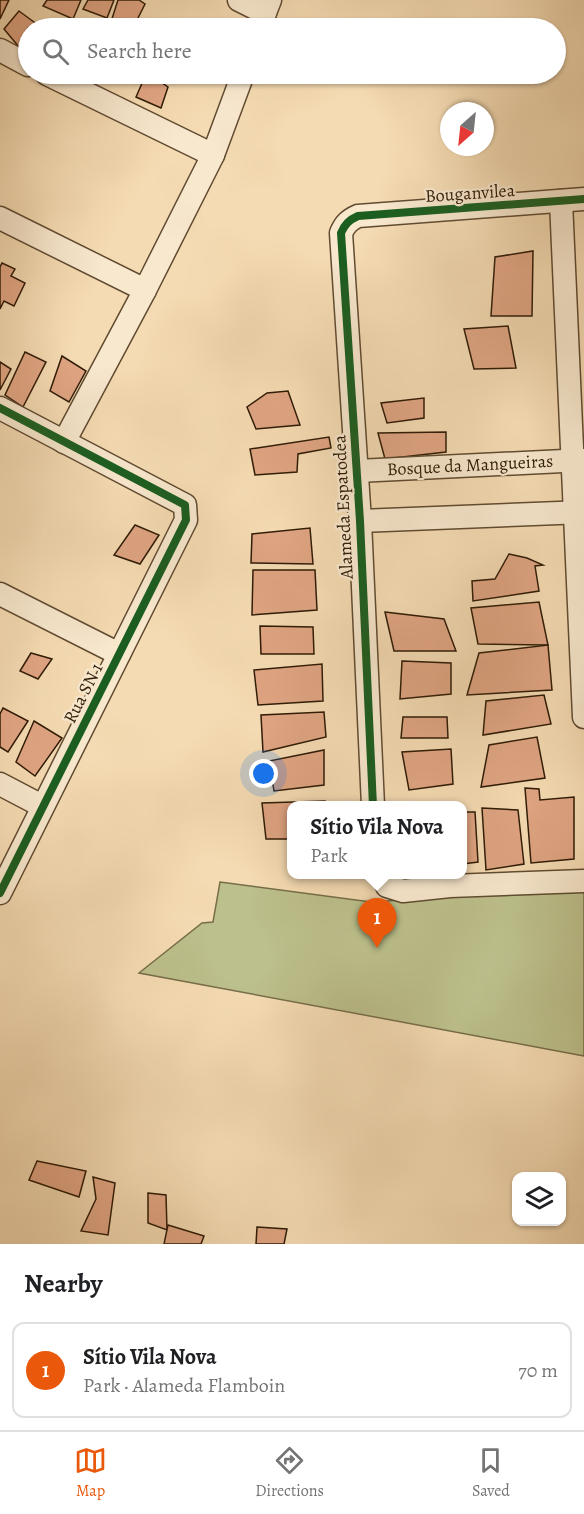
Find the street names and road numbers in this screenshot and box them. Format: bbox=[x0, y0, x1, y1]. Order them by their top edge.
street label: Bouganvilea bbox=[424, 178, 516, 208]
street label: Alameda Espatodea bbox=[327, 434, 359, 581]
street label: Bosque da Mangueiras bbox=[386, 449, 554, 481]
street label: Rua SN 1 bbox=[58, 659, 108, 727]

